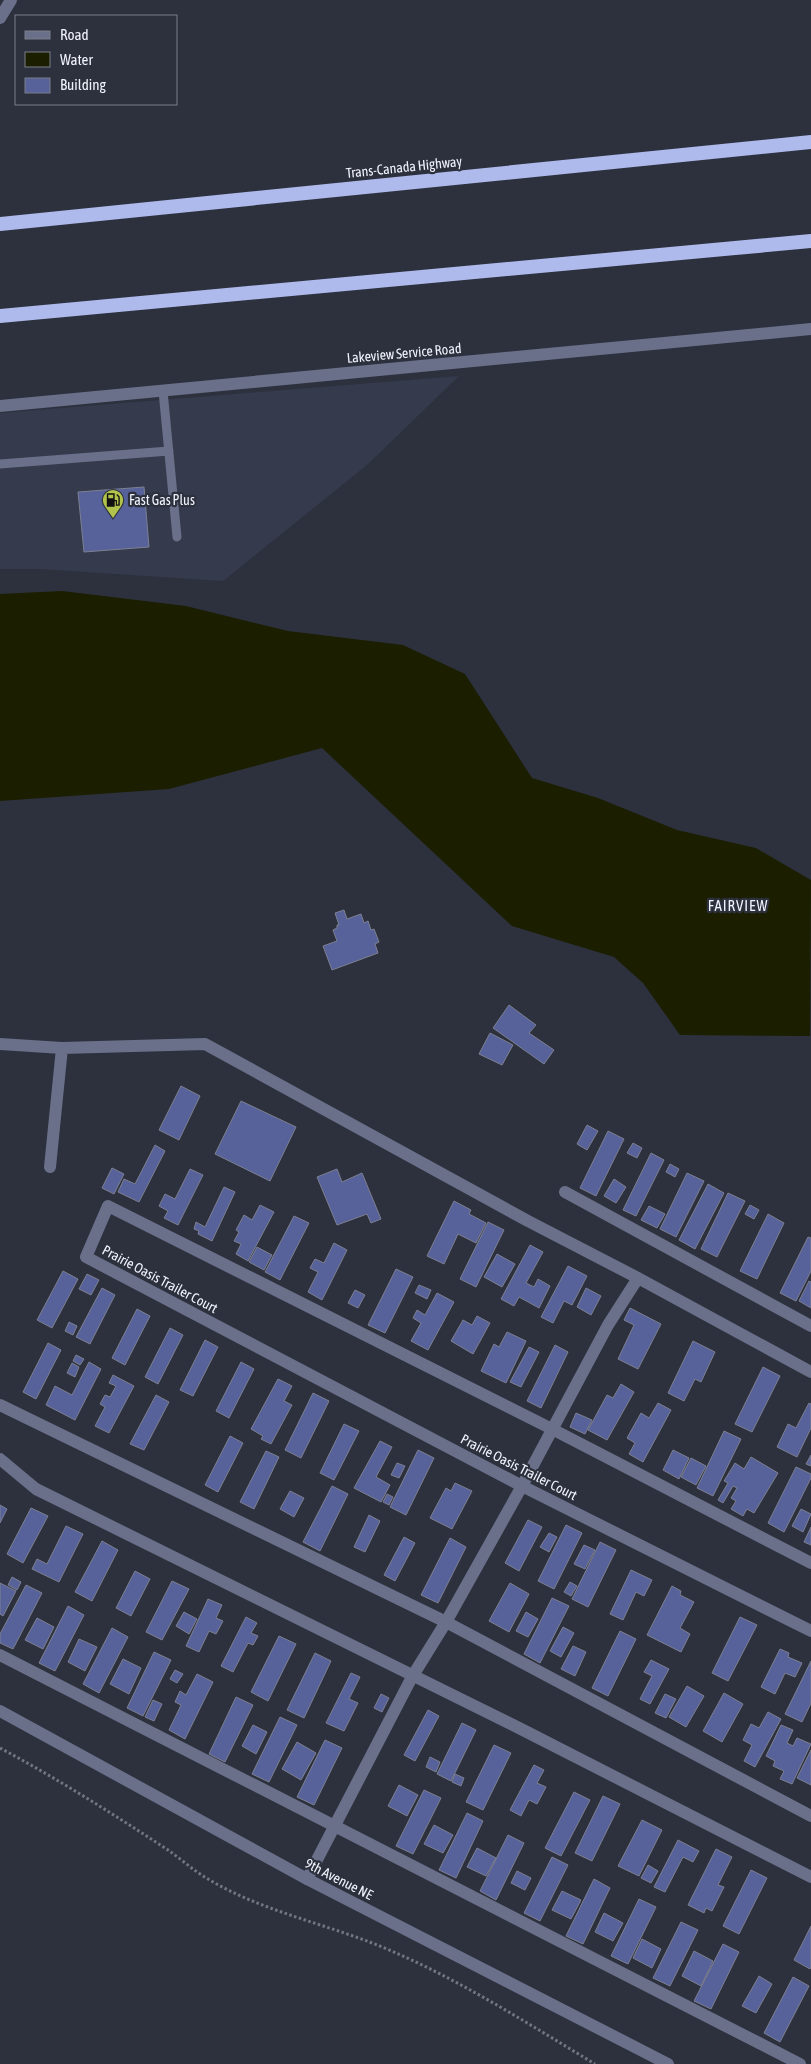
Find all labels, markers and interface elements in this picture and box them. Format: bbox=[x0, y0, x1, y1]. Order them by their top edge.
legend bbox=[15, 15, 178, 105]
text: Road bbox=[60, 26, 89, 43]
text: Water bbox=[60, 51, 93, 68]
text: Building bbox=[60, 76, 106, 93]
street label: Trans-Canada Highway bbox=[345, 153, 463, 181]
street label: Lakeview Service Road bbox=[346, 340, 462, 366]
fuel station icon: Fast Gas Plus bbox=[101, 488, 125, 519]
place label: Fast Gas Plus bbox=[129, 492, 195, 508]
district label: FAIRVIEW bbox=[708, 897, 768, 914]
street label: Prairie Oasis Trailer Court bbox=[100, 1242, 220, 1316]
street label: Prairie Oasis Trailer Court bbox=[458, 1431, 580, 1503]
street label: 9th Avenue NE bbox=[302, 1855, 376, 1903]

